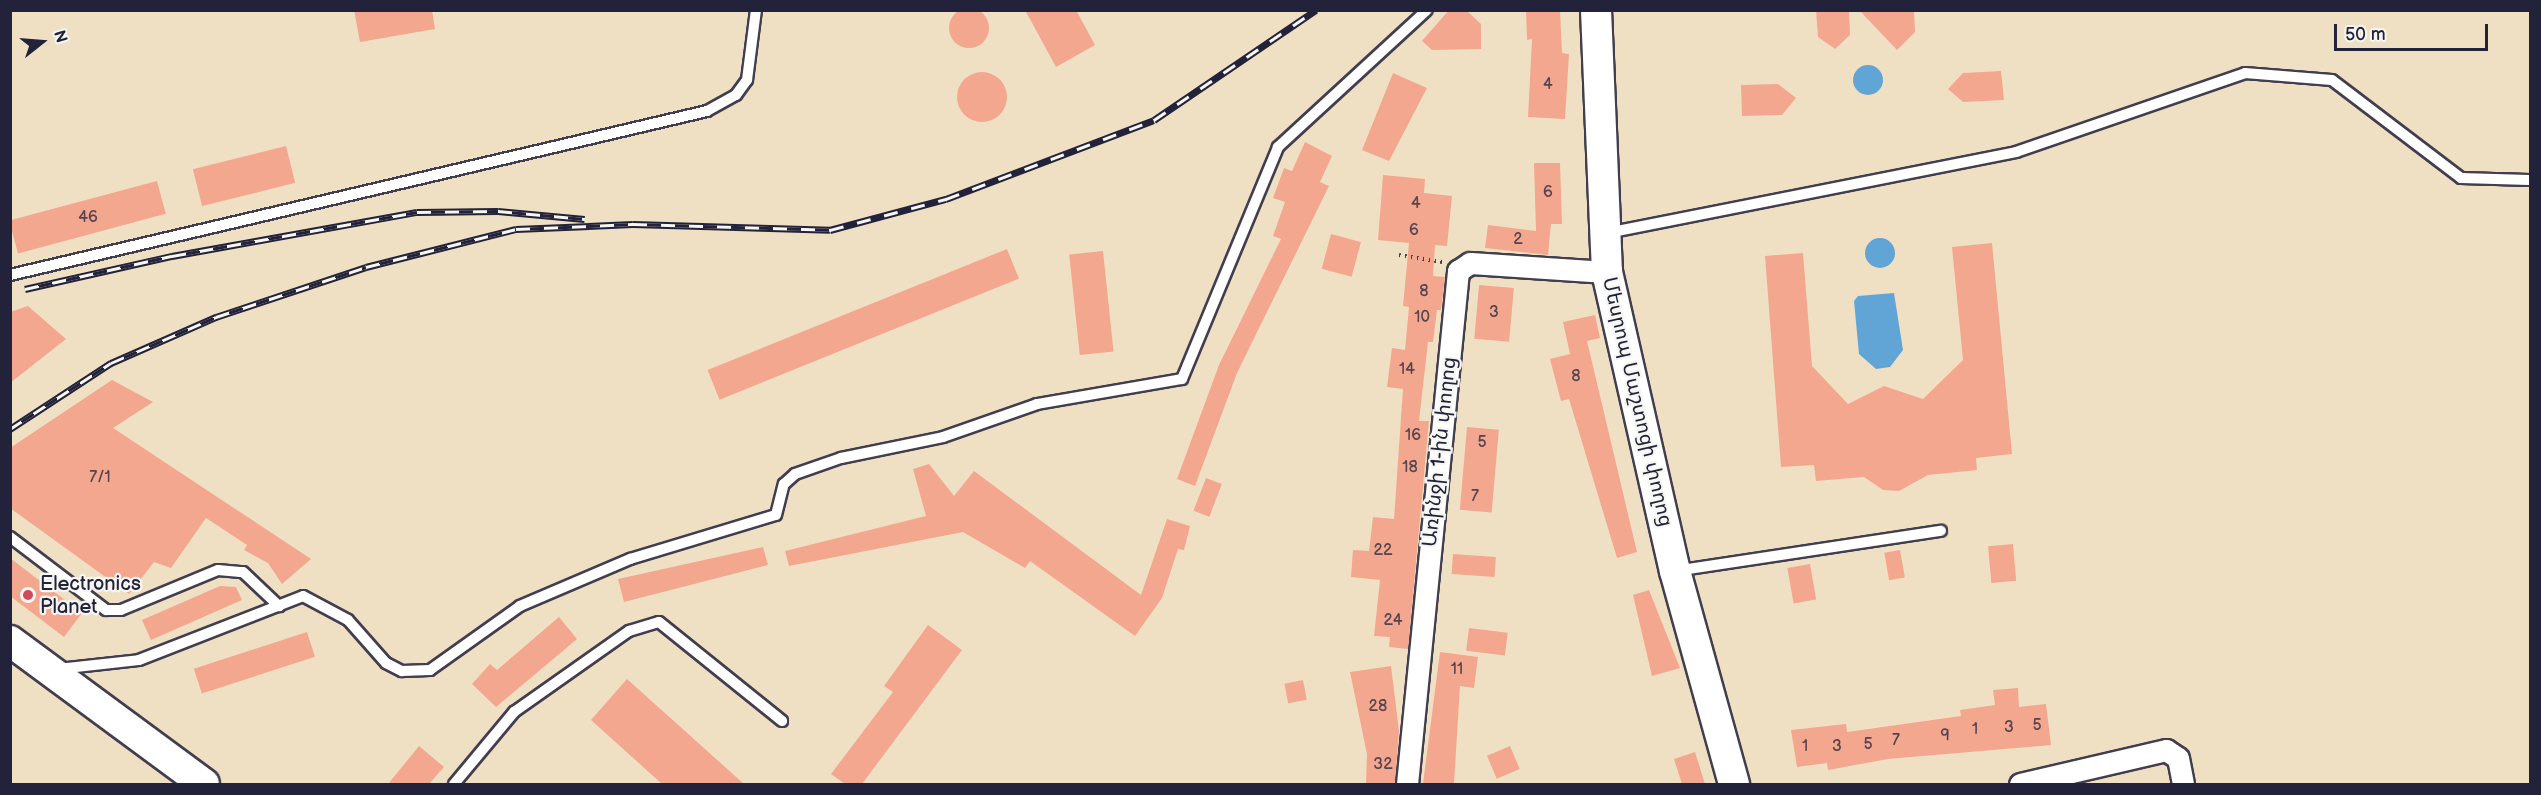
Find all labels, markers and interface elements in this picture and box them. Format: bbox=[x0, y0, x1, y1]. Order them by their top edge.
north arrow bbox=[12, 12, 72, 72]
scale bar bbox=[2337, 12, 2492, 50]
text: 50 m bbox=[2345, 24, 2386, 45]
text: N bbox=[49, 28, 71, 45]
house number: 4 bbox=[1543, 75, 1553, 95]
house number: 6 bbox=[1543, 183, 1553, 203]
house number: 4 bbox=[1411, 194, 1421, 214]
house number: 46 bbox=[78, 208, 98, 228]
house number: 6 bbox=[1409, 221, 1419, 241]
house number: 2 bbox=[1513, 230, 1523, 250]
street label: Մեսրոպ Մաշտոցի փողոց bbox=[1597, 275, 1677, 529]
house number: 8 bbox=[1419, 282, 1429, 302]
house number: 3 bbox=[1489, 303, 1499, 323]
house number: 10 bbox=[1414, 308, 1430, 328]
street label: Առինջի 1-ին փողոց bbox=[1418, 356, 1462, 548]
house number: 14 bbox=[1399, 360, 1415, 380]
house number: 8 bbox=[1571, 367, 1581, 387]
house number: 16 bbox=[1405, 426, 1421, 446]
house number: 5 bbox=[1477, 433, 1487, 453]
house number: 18 bbox=[1402, 458, 1418, 478]
house number: 7/1 bbox=[89, 468, 111, 488]
house number: 7 bbox=[1471, 487, 1479, 507]
house number: 22 bbox=[1374, 541, 1392, 561]
place label: Electronics Planet bbox=[40, 572, 141, 619]
marker: Electronics Planet bbox=[21, 588, 35, 602]
house number: 24 bbox=[1384, 611, 1402, 631]
house number: 11 bbox=[1451, 660, 1463, 680]
house number: 28 bbox=[1369, 697, 1387, 717]
house number: 5 bbox=[2032, 716, 2042, 736]
house number: 3 bbox=[2004, 718, 2014, 738]
house number: 1 bbox=[1972, 720, 1978, 740]
house number: 9 bbox=[1940, 726, 1950, 746]
house number: 7 bbox=[1892, 731, 1900, 751]
house number: 5 bbox=[1863, 735, 1873, 755]
house number: 1 bbox=[1802, 737, 1808, 757]
house number: 3 bbox=[1832, 737, 1842, 757]
house number: 32 bbox=[1373, 755, 1393, 775]

